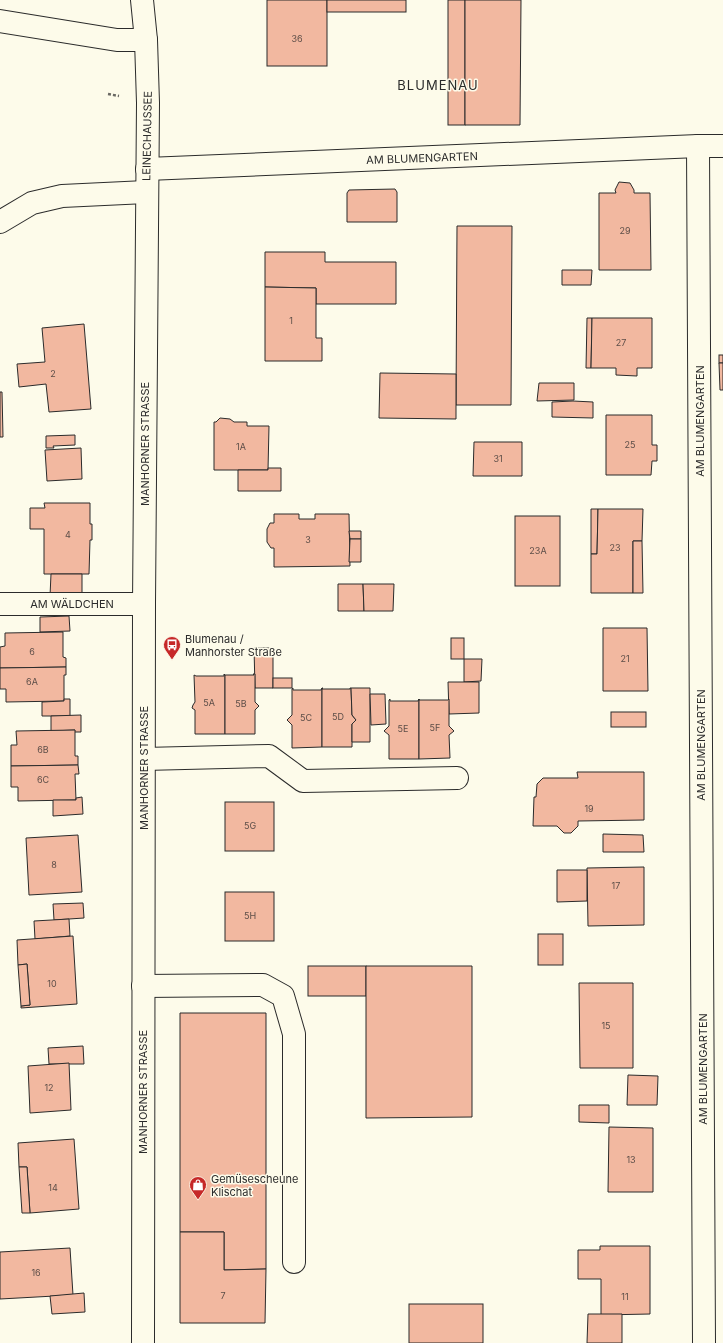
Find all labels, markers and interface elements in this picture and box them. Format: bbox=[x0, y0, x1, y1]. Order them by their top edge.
house number: 36 bbox=[291, 33, 303, 44]
district label: BLUMENAU bbox=[397, 77, 479, 93]
street label: LEINECHAUSSEE bbox=[139, 91, 155, 181]
street label: AM BLUMENGARTEN bbox=[366, 149, 478, 167]
house number: 29 bbox=[619, 225, 631, 236]
house number: 1 bbox=[289, 315, 293, 326]
house number: 27 bbox=[616, 337, 626, 348]
street label: AM BLUMENGARTEN bbox=[693, 365, 707, 477]
house number: 2 bbox=[50, 368, 56, 379]
street label: MANHORNER STRASSE bbox=[138, 382, 152, 506]
house number: 25 bbox=[625, 439, 635, 450]
house number: 1A bbox=[236, 441, 246, 452]
house number: 31 bbox=[493, 453, 503, 464]
house number: 4 bbox=[65, 529, 71, 540]
house number: 3 bbox=[305, 534, 311, 545]
house number: 23 bbox=[609, 542, 621, 553]
house number: 23A bbox=[529, 545, 547, 556]
street label: AM WÄLDCHEN bbox=[30, 597, 114, 611]
place label: Blumenau / Manhorster Straße bbox=[185, 632, 282, 659]
bus stop icon: Blumenau / Manhorster Straße bbox=[162, 635, 182, 660]
house number: 6 bbox=[29, 646, 35, 657]
house number: 21 bbox=[620, 653, 630, 664]
house number: 6A bbox=[26, 676, 38, 687]
street label: AM BLUMENGARTEN bbox=[694, 689, 708, 801]
house number: 5A bbox=[203, 697, 215, 708]
house number: 5B bbox=[235, 698, 247, 709]
street label: MANHORNER STRASSE bbox=[137, 706, 151, 830]
house number: 5D bbox=[332, 711, 344, 722]
house number: 5C bbox=[300, 712, 312, 723]
house number: 5F bbox=[430, 722, 440, 733]
house number: 5E bbox=[398, 723, 408, 734]
house number: 6B bbox=[37, 744, 49, 755]
house number: 6C bbox=[37, 774, 50, 785]
house number: 19 bbox=[584, 803, 594, 814]
house number: 5G bbox=[244, 820, 256, 831]
house number: 8 bbox=[51, 859, 57, 870]
house number: 17 bbox=[612, 880, 620, 891]
house number: 5H bbox=[244, 910, 256, 921]
house number: 10 bbox=[47, 978, 57, 989]
street label: AM BLUMENGARTEN bbox=[696, 1013, 710, 1125]
house number: 15 bbox=[601, 1020, 611, 1031]
street label: MANHORNER STRASSE bbox=[136, 1030, 150, 1154]
house number: 12 bbox=[44, 1082, 54, 1093]
house number: 13 bbox=[626, 1154, 636, 1165]
place label: Gemüsescheune Klischat bbox=[211, 1172, 298, 1199]
shop icon: Gemüsescheune Klischat bbox=[188, 1175, 208, 1200]
house number: 14 bbox=[48, 1182, 58, 1193]
house number: 16 bbox=[31, 1267, 41, 1278]
house number: 7 bbox=[220, 1290, 226, 1301]
house number: 11 bbox=[621, 1291, 629, 1302]

